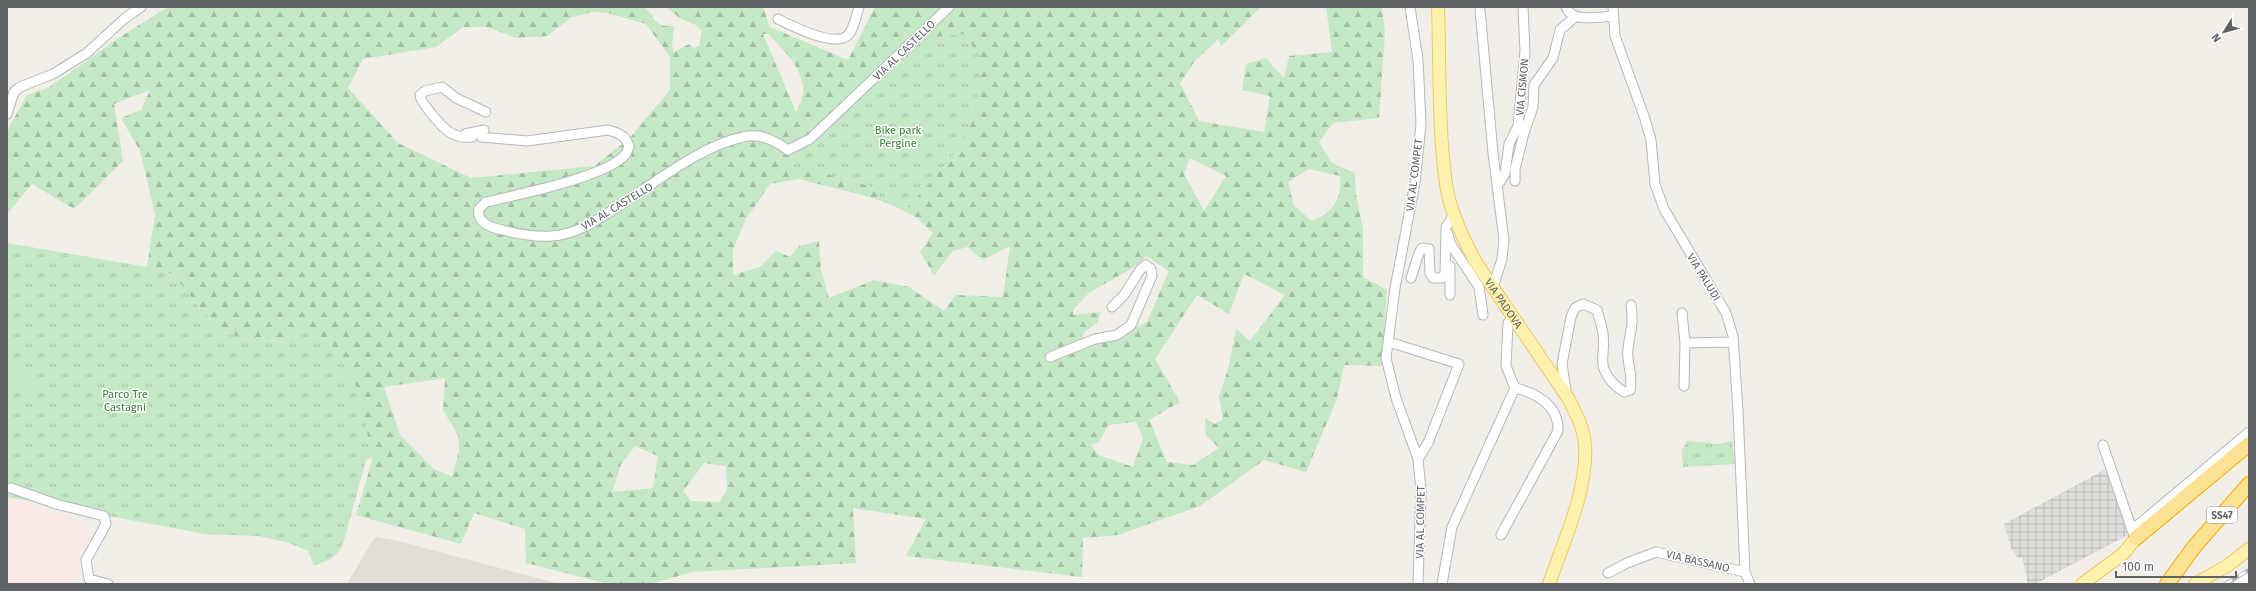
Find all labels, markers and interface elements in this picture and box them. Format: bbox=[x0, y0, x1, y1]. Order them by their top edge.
north arrow bbox=[2204, 12, 2244, 52]
street label: VIA AL CASTELLO bbox=[871, 18, 938, 83]
text: N bbox=[2209, 31, 2224, 45]
street label: VIA CISMON bbox=[1514, 58, 1531, 116]
park label: Bike park Pergine bbox=[875, 124, 922, 150]
street label: VIA AL COMPET bbox=[1404, 138, 1425, 212]
street label: VIA AL CASTELLO bbox=[579, 180, 655, 233]
street label: VIA PALUDI bbox=[1684, 251, 1723, 303]
street label: VIA PADOVA bbox=[1482, 276, 1525, 332]
park label: Parco Tre Castagni bbox=[102, 388, 148, 414]
street label: VIA AL COMPET bbox=[1413, 485, 1428, 559]
road number: SS47 bbox=[2207, 507, 2237, 523]
street label: VIA BASSANO bbox=[1665, 548, 1731, 575]
scale bar bbox=[2116, 553, 2236, 579]
text: 100 m bbox=[2122, 560, 2154, 574]

